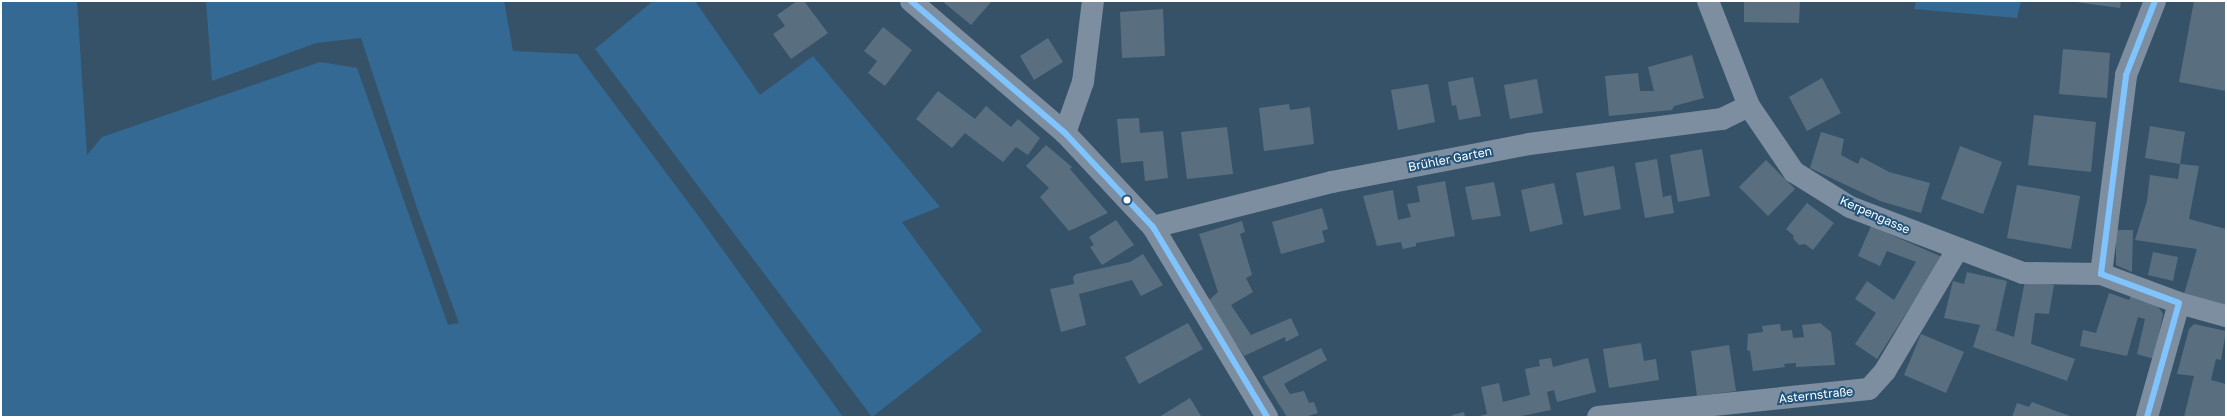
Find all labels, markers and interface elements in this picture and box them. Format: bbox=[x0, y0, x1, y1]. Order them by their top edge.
street label: Brühler Garten bbox=[1407, 144, 1493, 174]
street label: Kerpengasse bbox=[1838, 193, 1912, 237]
unlabelled marker bbox=[1122, 195, 1132, 205]
street label: Asternstraße bbox=[1778, 384, 1854, 406]

